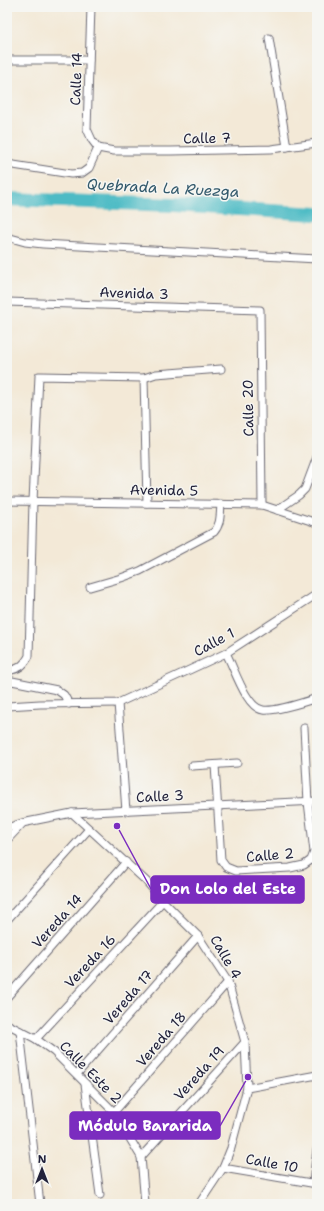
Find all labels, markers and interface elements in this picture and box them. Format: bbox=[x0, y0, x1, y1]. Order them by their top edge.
street label: Calle 14 bbox=[66, 52, 86, 106]
street label: Calle 7 bbox=[183, 129, 231, 147]
water label: Quebrada La Ruezga bbox=[86, 174, 240, 202]
street label: Avenida 3 bbox=[99, 283, 169, 303]
street label: Calle 20 bbox=[239, 379, 257, 437]
street label: Avenida 5 bbox=[130, 480, 198, 500]
street label: Calle 1 bbox=[190, 624, 238, 660]
street label: Calle 3 bbox=[136, 786, 184, 806]
street label: Calle 2 bbox=[245, 844, 295, 866]
callout: Don Lolo del Este bbox=[151, 876, 304, 903]
text: Don Lolo del Este bbox=[160, 879, 296, 899]
street label: Vereda 14 bbox=[28, 890, 86, 952]
street label: Vereda 16 bbox=[61, 930, 119, 992]
street label: Calle 4 bbox=[206, 932, 246, 982]
street label: Vereda 17 bbox=[99, 966, 157, 1028]
street label: Vereda 18 bbox=[132, 1008, 190, 1070]
street label: Calle Este 2 bbox=[56, 1037, 126, 1107]
street label: Vereda 19 bbox=[170, 1042, 228, 1104]
callout: Módulo Bararida bbox=[70, 1112, 220, 1139]
text: Módulo Bararida bbox=[78, 1116, 213, 1136]
north arrow bbox=[22, 1149, 62, 1189]
street label: Calle 10 bbox=[244, 1150, 300, 1176]
text: N bbox=[38, 1152, 47, 1167]

